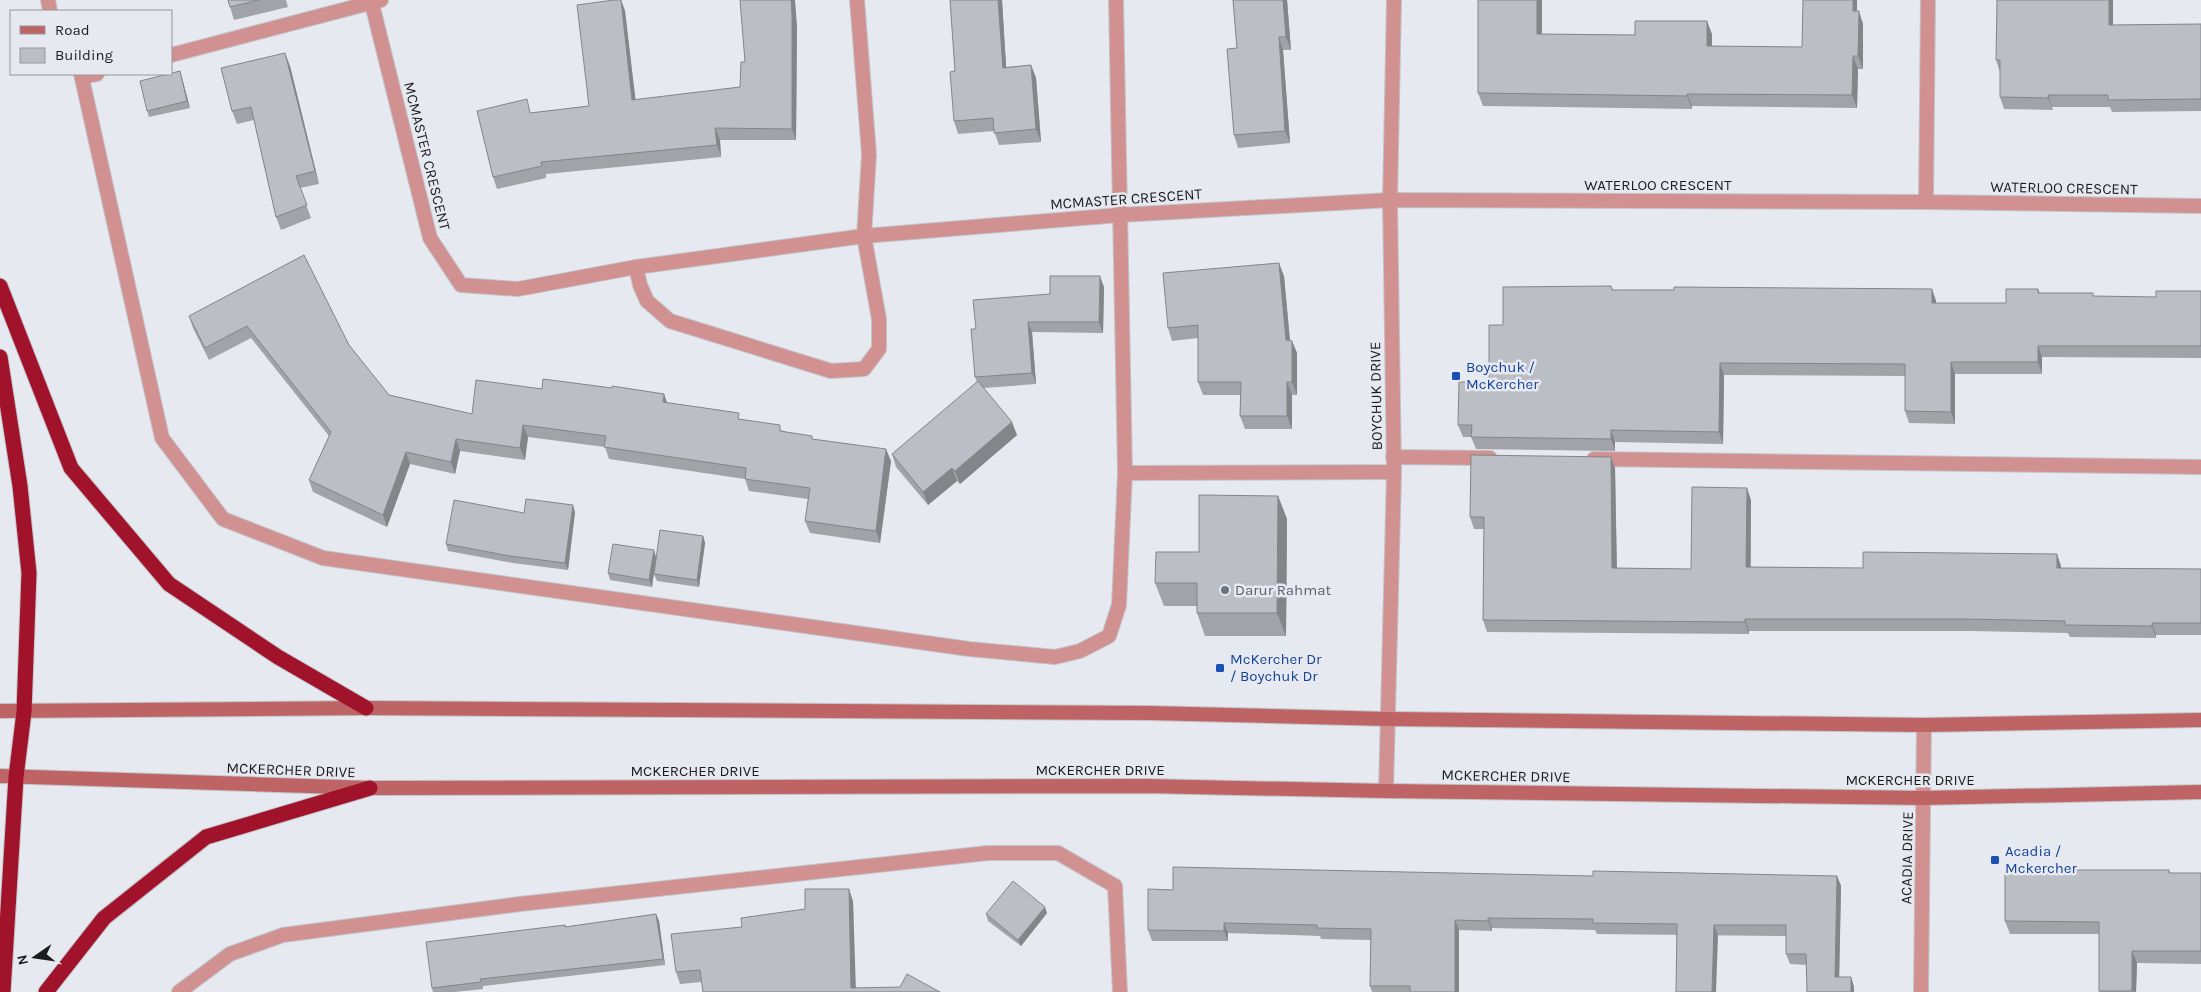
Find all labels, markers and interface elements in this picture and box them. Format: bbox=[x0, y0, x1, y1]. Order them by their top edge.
legend bbox=[10, 10, 172, 75]
text: Road bbox=[55, 21, 90, 39]
text: Building bbox=[55, 46, 113, 64]
street label: MCMASTER CRESCENT bbox=[400, 80, 454, 233]
street label: WATERLOO CRESCENT bbox=[1584, 176, 1732, 194]
street label: WATERLOO CRESCENT bbox=[1990, 178, 2138, 198]
street label: MCMASTER CRESCENT bbox=[1049, 185, 1203, 213]
street label: BOYCHUK DRIVE bbox=[1366, 342, 1386, 450]
place label: Boychuk / McKercher bbox=[1466, 358, 1539, 393]
marker: Boychuk / McKercher bbox=[1450, 370, 1462, 382]
place label: Darur Rahmat bbox=[1235, 581, 1331, 599]
marker: Darur Rahmat bbox=[1219, 584, 1231, 596]
place label: McKercher Dr / Boychuk Dr bbox=[1230, 650, 1322, 685]
marker: McKercher Dr / Boychuk Dr bbox=[1214, 662, 1226, 674]
street label: MCKERCHER DRIVE bbox=[226, 759, 356, 781]
street label: MCKERCHER DRIVE bbox=[1035, 761, 1165, 779]
street label: MCKERCHER DRIVE bbox=[630, 762, 760, 780]
street label: MCKERCHER DRIVE bbox=[1441, 766, 1571, 786]
street label: MCKERCHER DRIVE bbox=[1845, 771, 1975, 789]
street label: ACADIA DRIVE bbox=[1897, 811, 1917, 905]
place label: Acadia / Mckercher bbox=[2005, 842, 2078, 877]
marker: Acadia / Mckercher bbox=[1989, 854, 2001, 866]
north arrow bbox=[10, 932, 60, 982]
text: N bbox=[13, 953, 32, 967]

